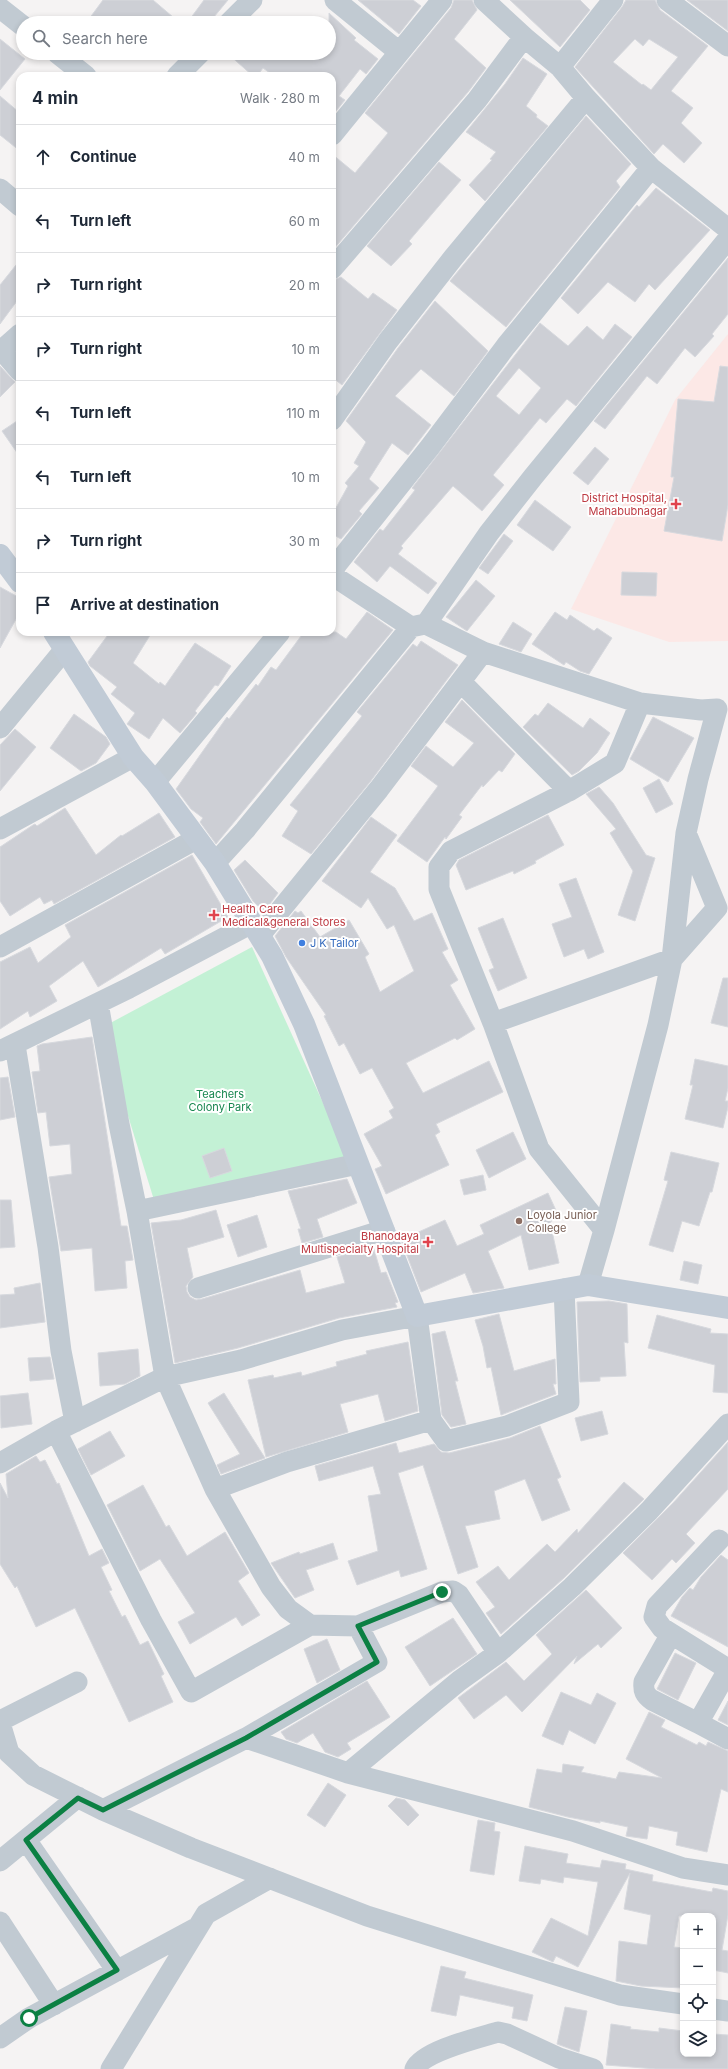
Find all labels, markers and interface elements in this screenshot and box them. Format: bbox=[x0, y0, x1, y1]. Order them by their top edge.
search box bbox=[16, 16, 336, 60]
icon: search bbox=[30, 27, 52, 49]
text: Search here bbox=[62, 29, 148, 48]
text: 4 min bbox=[32, 88, 78, 108]
text: Walk · 280 m bbox=[240, 90, 320, 106]
icon: ahead bbox=[32, 146, 54, 168]
text: Continue bbox=[70, 147, 137, 166]
text: 40 m bbox=[288, 149, 320, 165]
icon: left bbox=[32, 210, 54, 232]
text: Turn left bbox=[70, 211, 131, 230]
text: 60 m bbox=[289, 213, 320, 229]
icon: right bbox=[32, 274, 54, 296]
text: Turn right bbox=[70, 275, 142, 294]
text: 20 m bbox=[289, 277, 320, 293]
icon: right bbox=[32, 338, 54, 360]
text: Turn right bbox=[70, 339, 142, 358]
text: 10 m bbox=[291, 341, 320, 357]
icon: left bbox=[32, 402, 54, 424]
text: Turn left bbox=[70, 403, 131, 422]
text: 110 m bbox=[286, 405, 320, 421]
icon: left bbox=[32, 466, 54, 488]
text: Turn left bbox=[70, 467, 131, 486]
text: 10 m bbox=[291, 469, 320, 485]
place label: District Hospital, Mahabubnagar bbox=[581, 491, 667, 518]
marker: District Hospital, Mahabubnagar bbox=[670, 498, 682, 510]
icon: right bbox=[32, 530, 54, 552]
text: Turn right bbox=[70, 531, 142, 550]
text: 30 m bbox=[289, 533, 320, 549]
icon: arrive bbox=[32, 594, 54, 616]
text: Arrive at destination bbox=[70, 595, 219, 614]
place label: Health Care Medical&general Stores bbox=[222, 902, 346, 929]
marker: Health Care Medical&general Stores bbox=[209, 910, 219, 920]
place label: J K Tailor bbox=[310, 936, 358, 950]
marker: J K Tailor bbox=[297, 938, 307, 948]
park label: Teachers Colony Park bbox=[188, 1087, 252, 1114]
place label: Loyola Junior College bbox=[527, 1208, 597, 1235]
marker: Loyola Junior College bbox=[514, 1216, 524, 1226]
place label: Bhanodaya Multispecialty Hospital bbox=[301, 1229, 419, 1256]
marker: Bhanodaya Multispecialty Hospital bbox=[422, 1236, 434, 1248]
route end bbox=[433, 1583, 451, 1601]
map controls bbox=[680, 1913, 716, 2057]
button: + bbox=[680, 1913, 716, 1949]
button: − bbox=[680, 1949, 716, 1985]
button: locate bbox=[680, 1985, 716, 2021]
route start bbox=[20, 2009, 38, 2027]
button: layers bbox=[680, 2021, 716, 2057]

